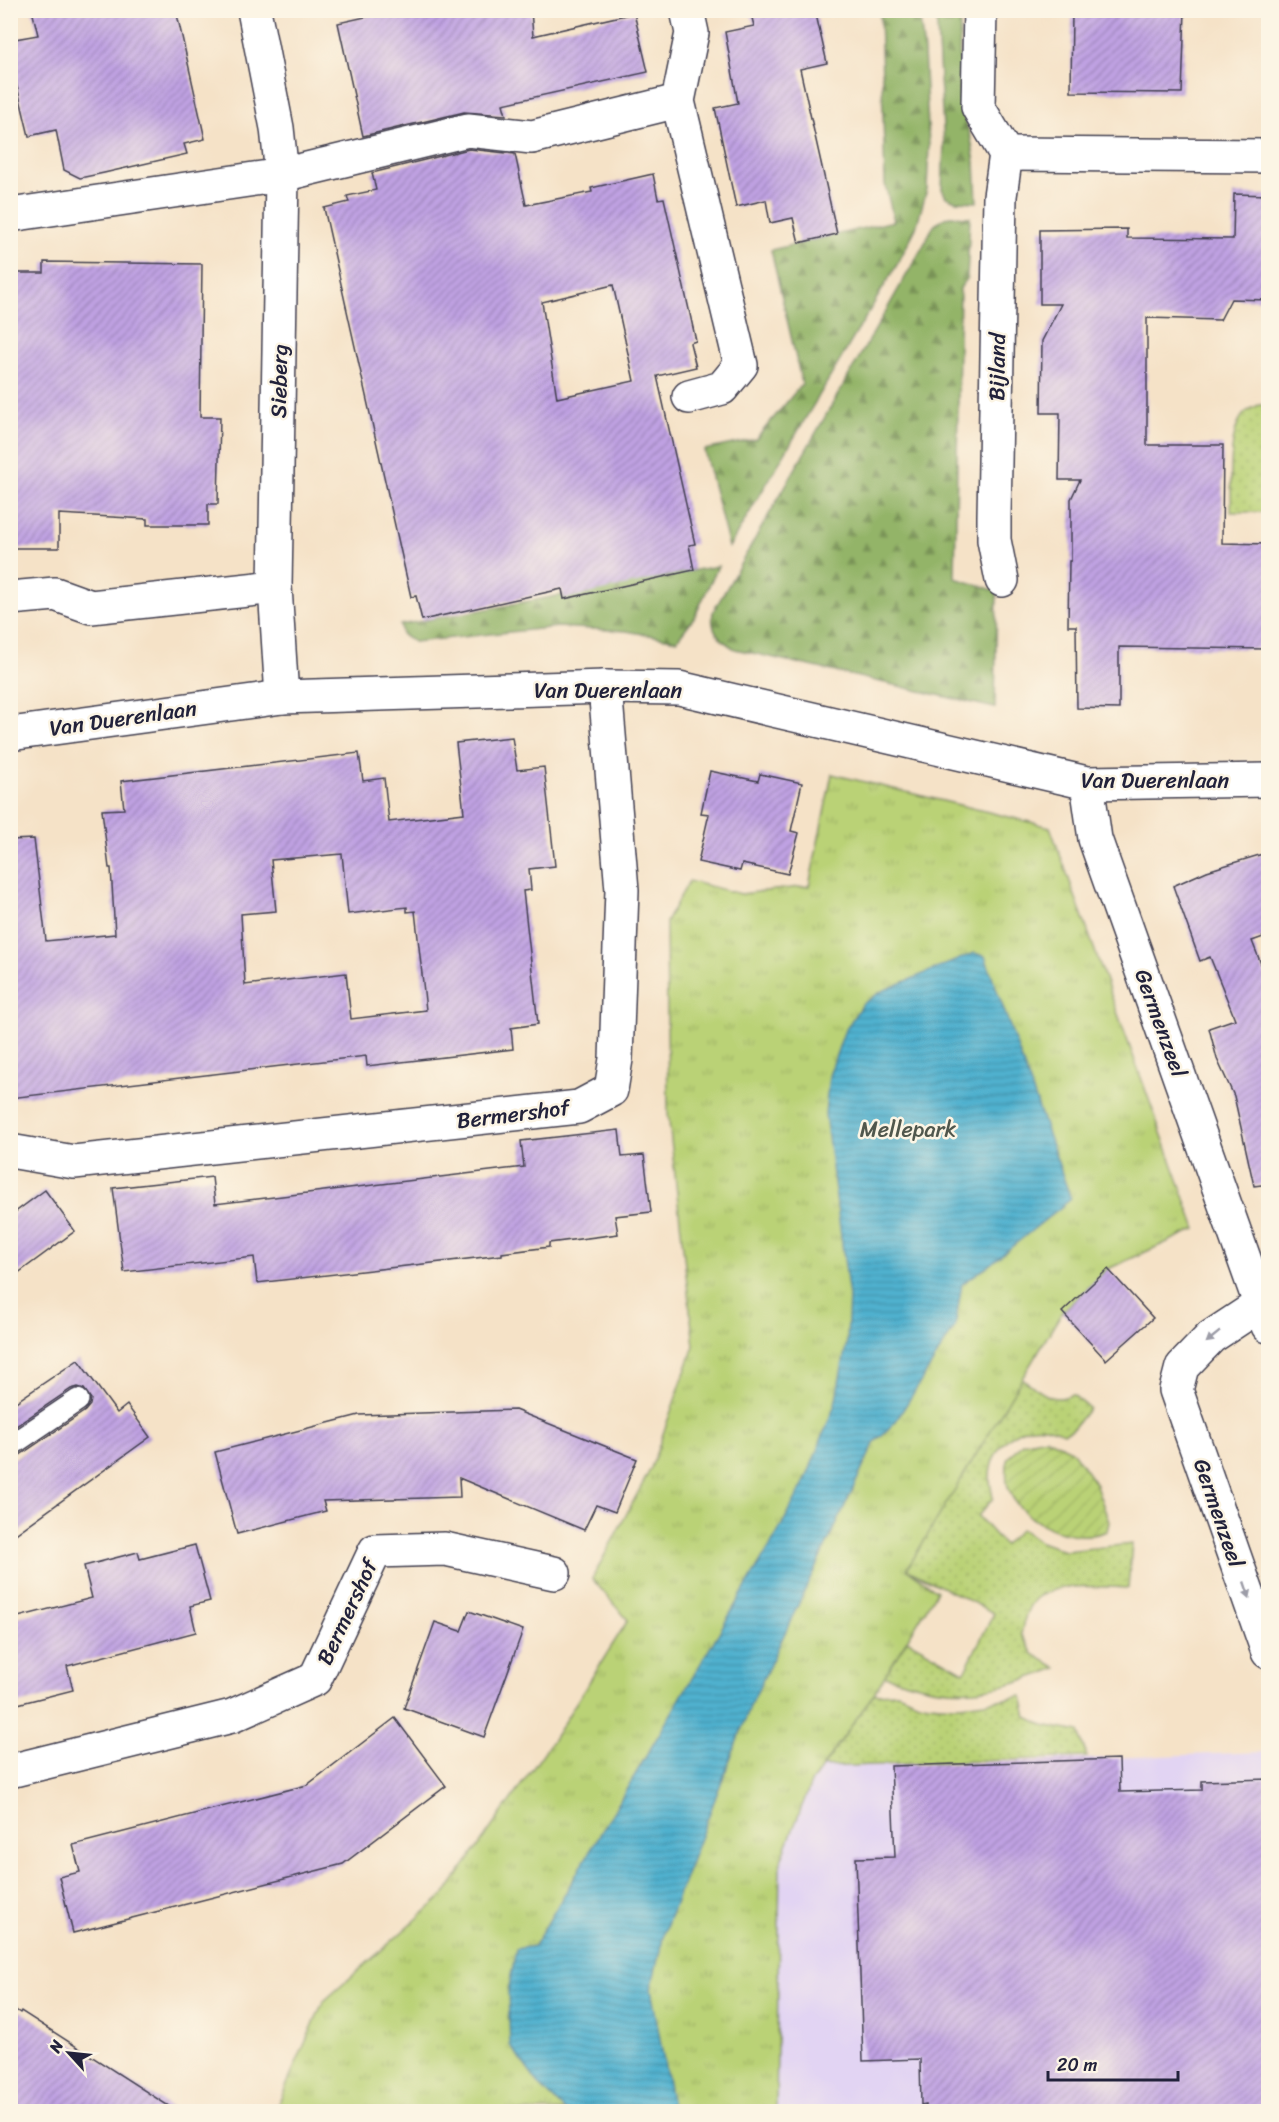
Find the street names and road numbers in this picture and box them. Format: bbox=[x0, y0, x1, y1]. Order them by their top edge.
street label: Bijland bbox=[977, 331, 1017, 401]
street label: Sieberg bbox=[259, 344, 299, 418]
street label: Van Duerenlaan bbox=[534, 671, 682, 710]
street label: Van Duerenlaan bbox=[47, 688, 199, 748]
street label: Van Duerenlaan bbox=[1081, 761, 1229, 800]
street label: Germenzeel bbox=[1123, 963, 1199, 1083]
street label: Bermershof bbox=[454, 1087, 574, 1140]
street label: Germenzeel bbox=[1182, 1453, 1256, 1573]
street label: Bermershof bbox=[305, 1550, 390, 1672]

